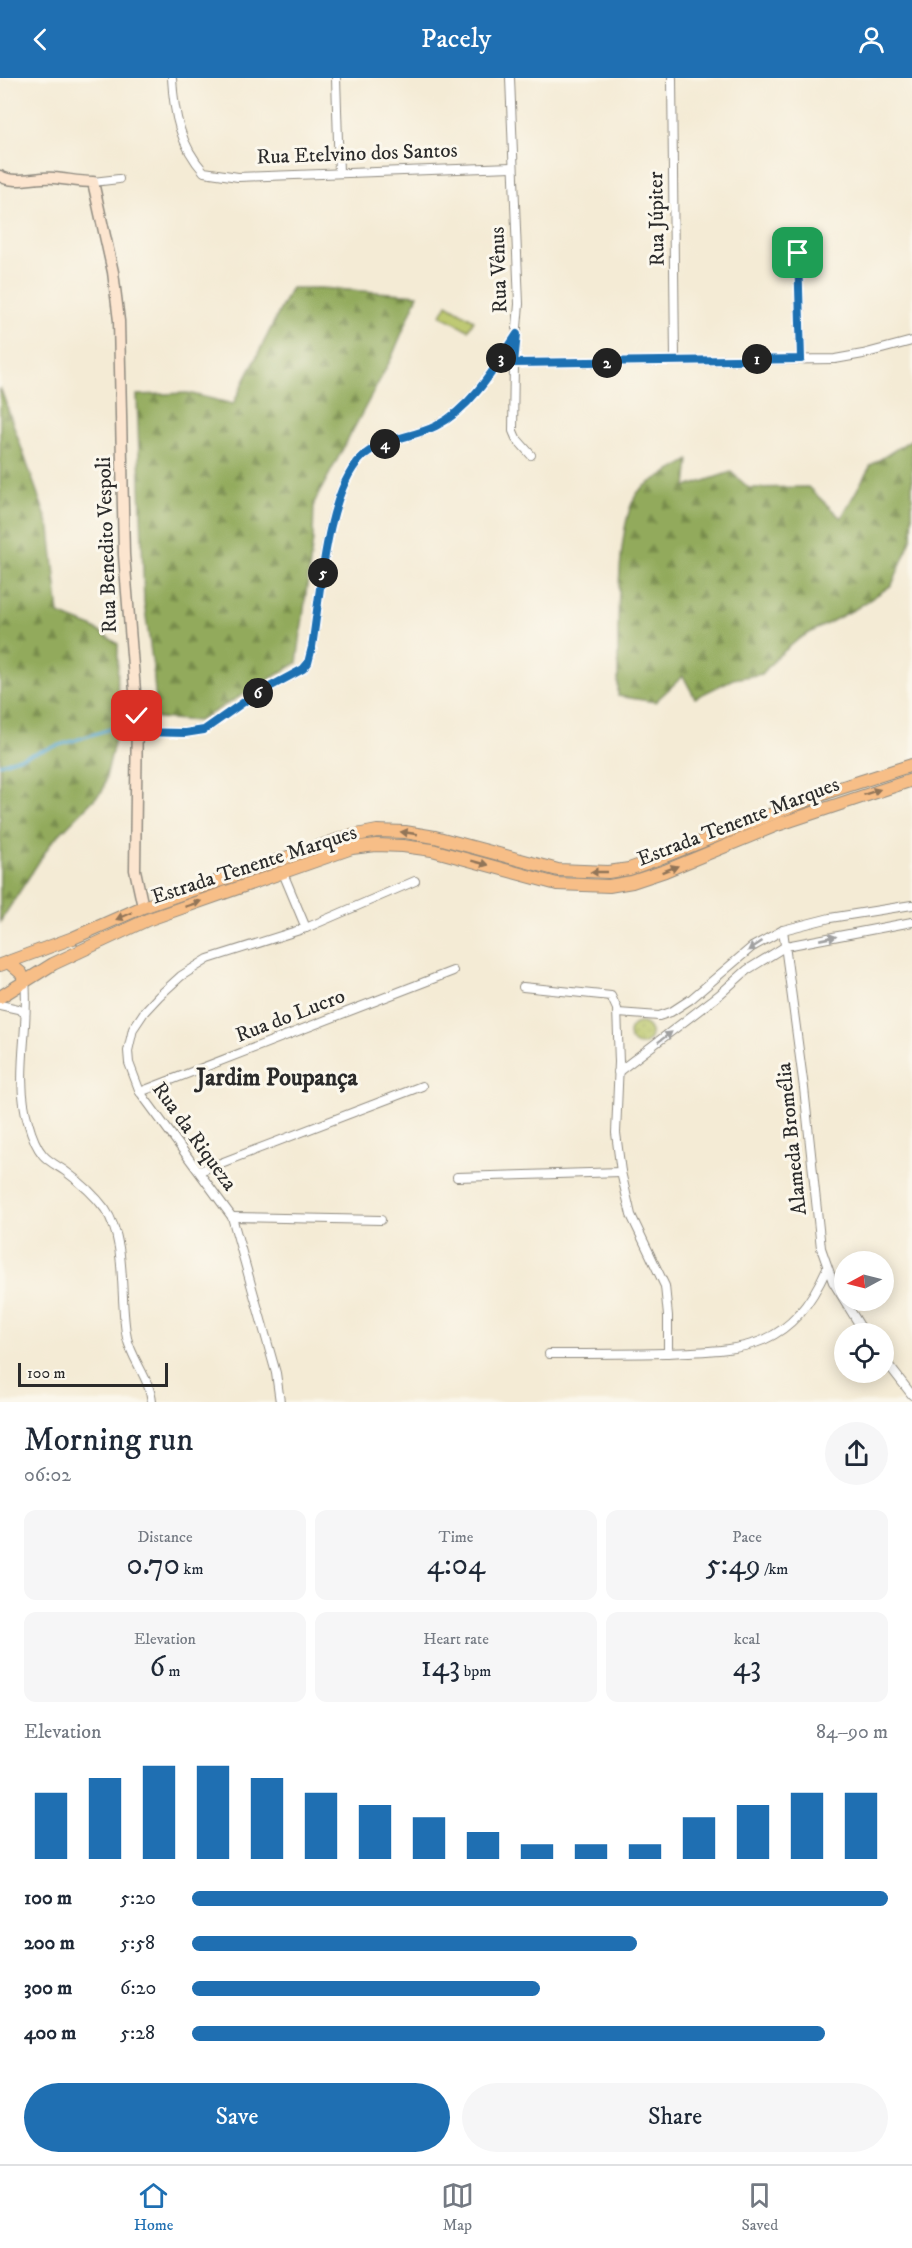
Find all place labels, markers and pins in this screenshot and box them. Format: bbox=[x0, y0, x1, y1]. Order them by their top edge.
pin bbox=[772, 227, 823, 278]
pin: 3 bbox=[486, 343, 516, 373]
pin: 1 bbox=[742, 344, 772, 374]
pin: 2 bbox=[592, 348, 622, 378]
pin: 4 bbox=[370, 429, 400, 459]
pin: 5 bbox=[308, 558, 338, 588]
pin: 6 bbox=[243, 678, 273, 708]
pin bbox=[111, 690, 162, 741]

